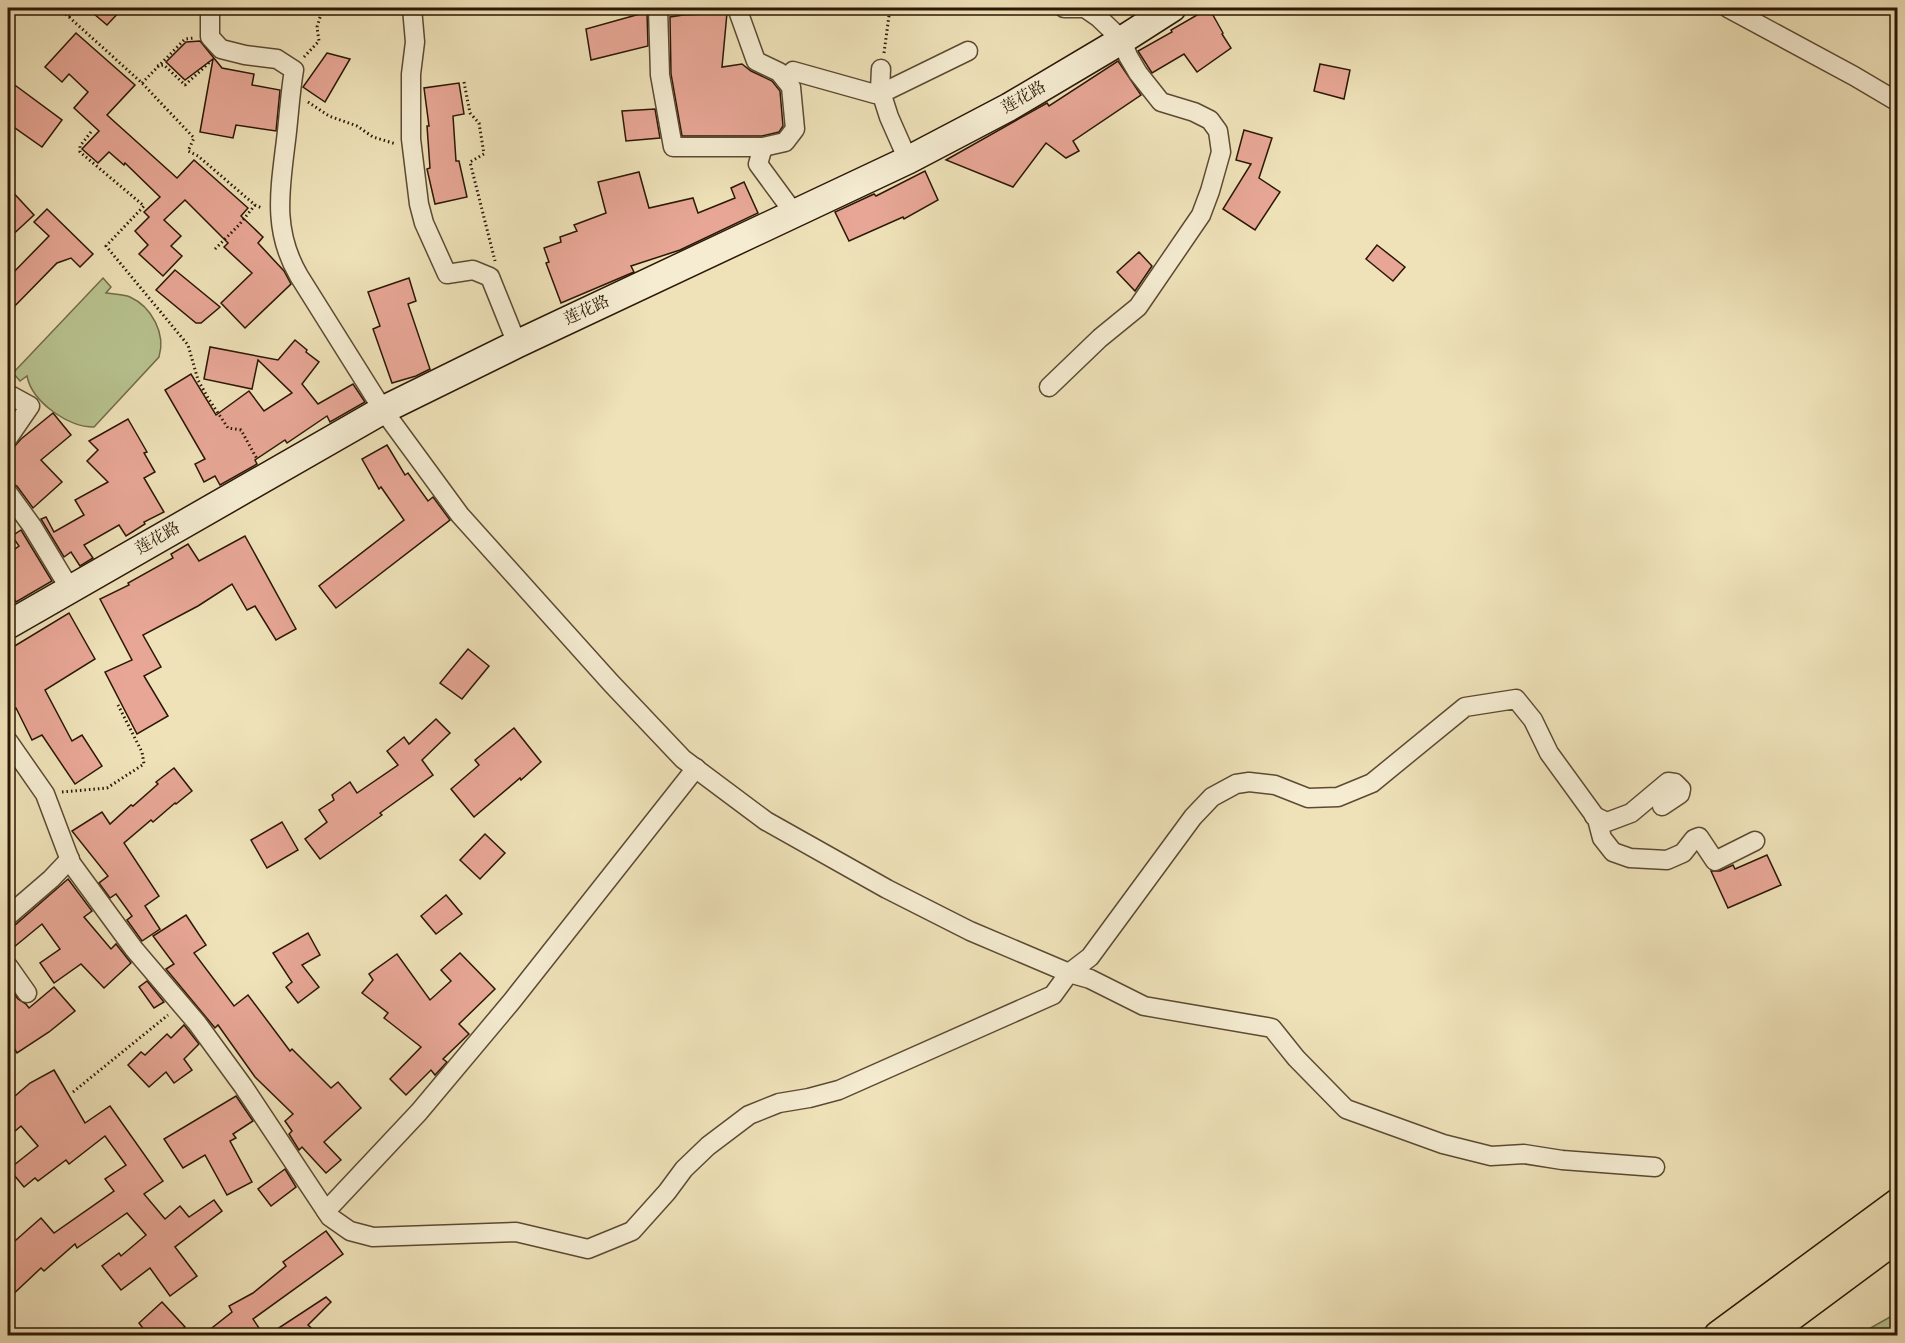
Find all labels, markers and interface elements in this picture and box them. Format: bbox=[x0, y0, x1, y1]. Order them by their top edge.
street label: 莲花路 bbox=[998, 77, 1049, 117]
street label: 莲花路 bbox=[561, 292, 612, 328]
street label: 莲花路 bbox=[132, 518, 183, 558]

